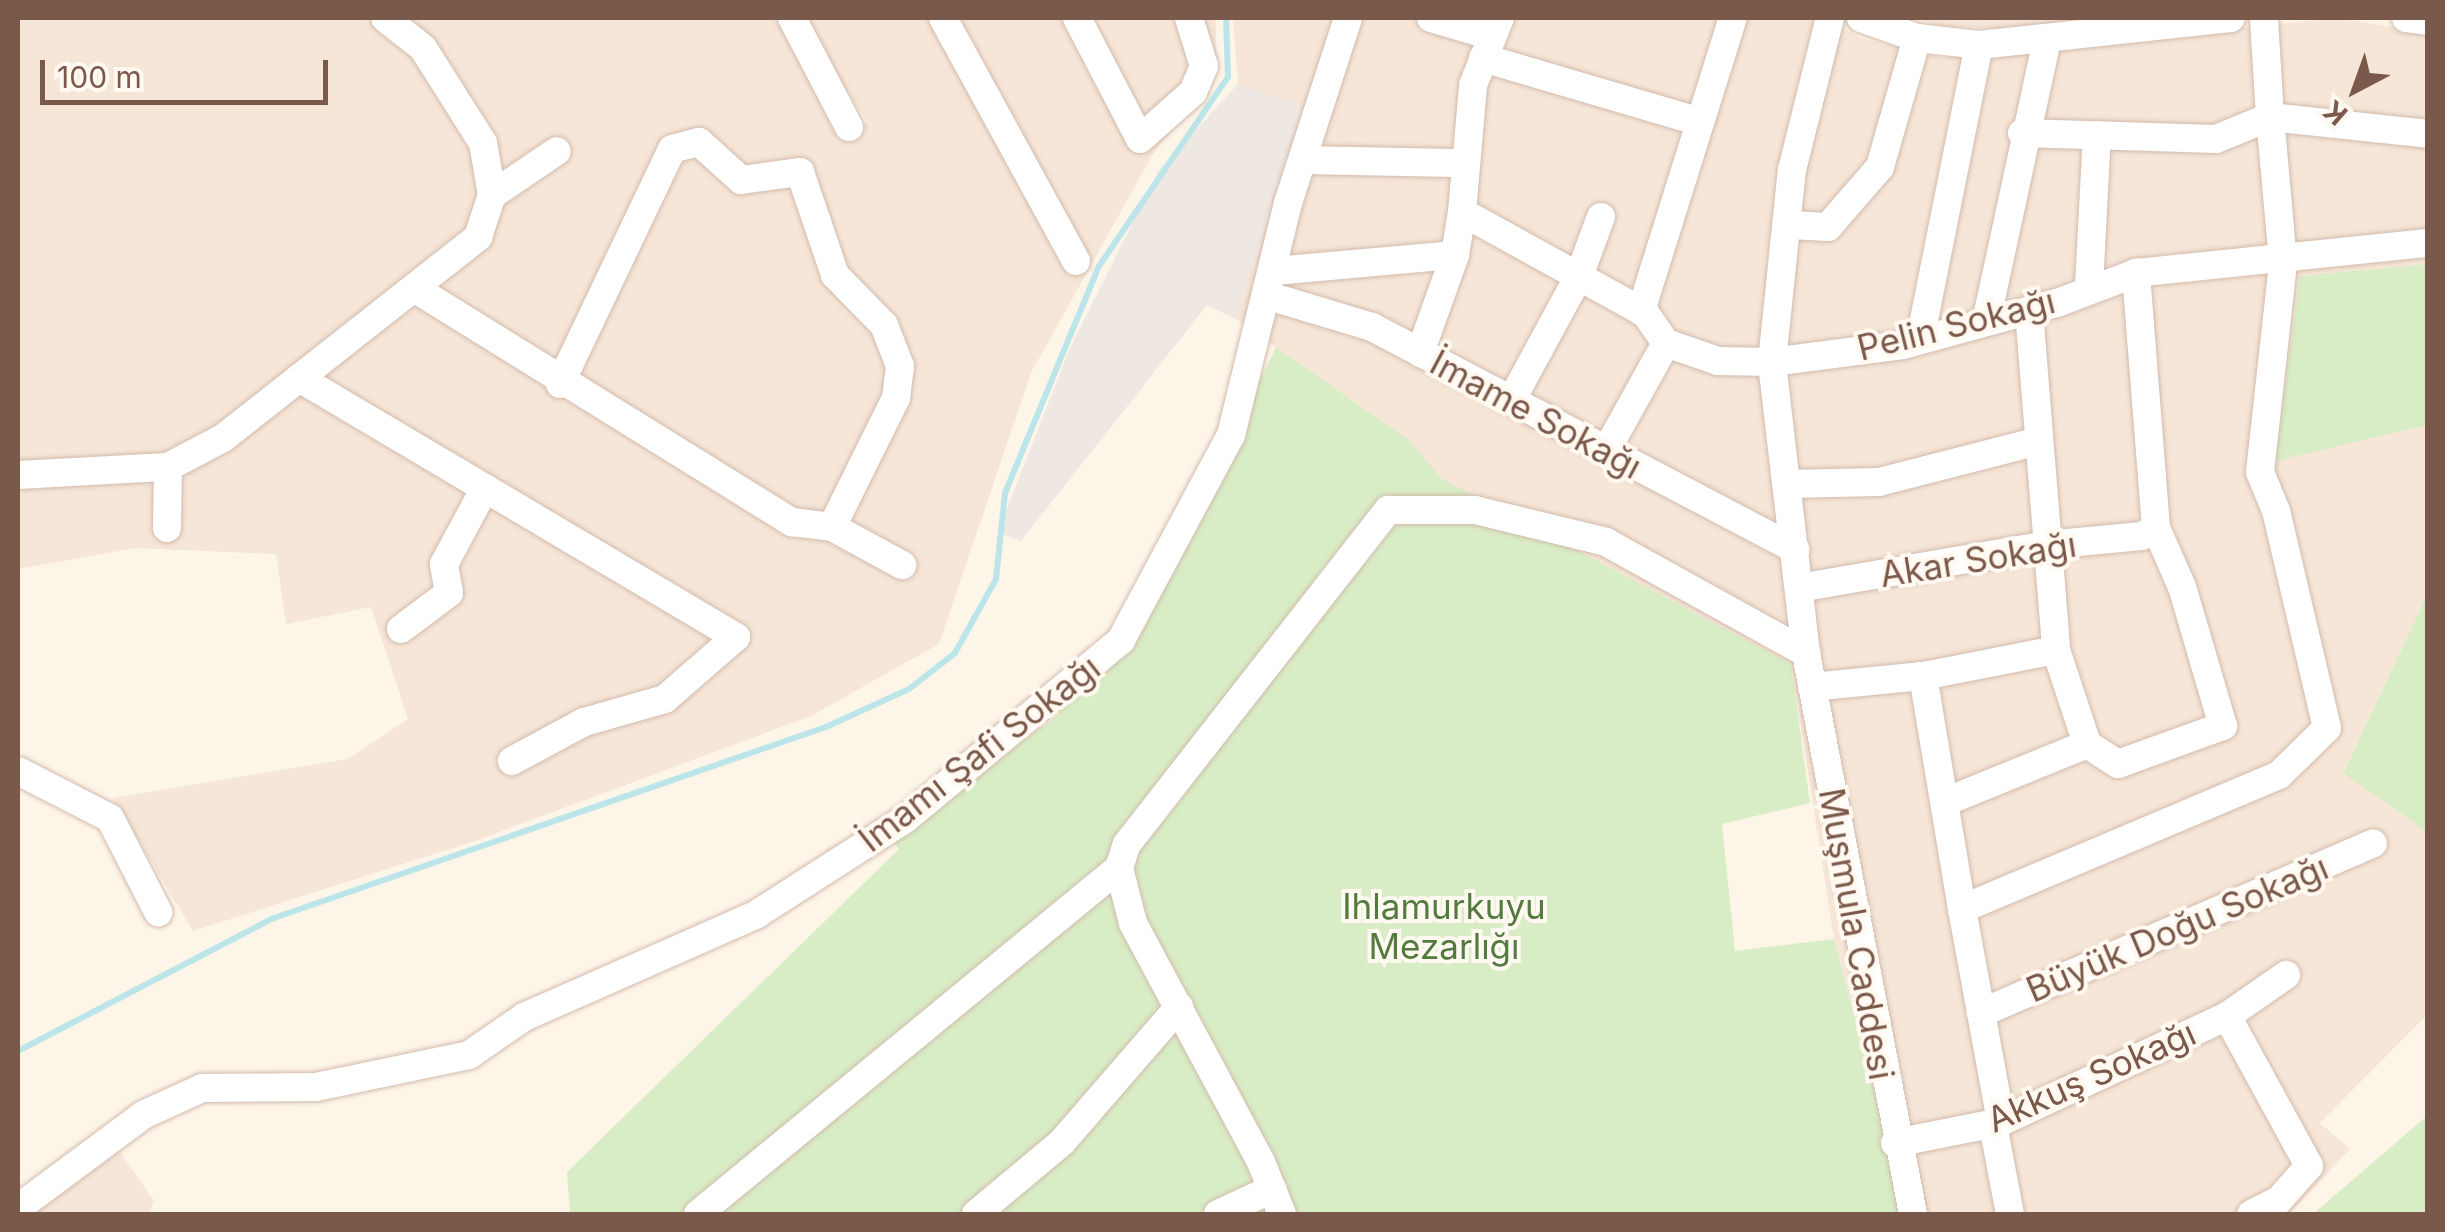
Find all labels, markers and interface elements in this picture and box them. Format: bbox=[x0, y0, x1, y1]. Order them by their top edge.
scale bar bbox=[45, 40, 332, 102]
north arrow bbox=[2305, 40, 2405, 140]
text: 100 m bbox=[57, 59, 142, 95]
text: K bbox=[2317, 93, 2354, 132]
street label: Pelin Sokağı bbox=[1853, 279, 2059, 369]
street label: İmame Sokağı bbox=[1423, 341, 1649, 487]
street label: Akar Sokağı bbox=[1877, 523, 2079, 595]
street label: İmamı Şafi Sokağı bbox=[850, 646, 1108, 860]
street label: Muşmula Caddesi bbox=[1811, 785, 1903, 1083]
street label: Büyük Doğu Sokağı bbox=[2020, 845, 2334, 1011]
park label: Ihlamurkuyu Mezarlığı bbox=[1342, 885, 1546, 967]
street label: Akkuş Sokağı bbox=[1980, 1011, 2202, 1141]

